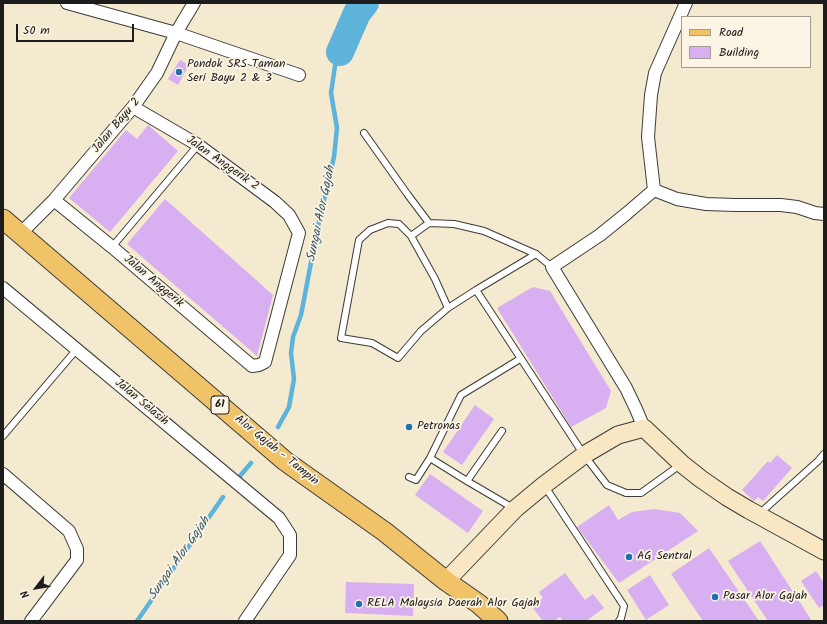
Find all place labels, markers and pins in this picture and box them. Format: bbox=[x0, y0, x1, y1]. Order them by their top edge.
place label: Pondok SRS Taman Seri Bayu 2 & 3 bbox=[187, 58, 285, 86]
marker: Pondok SRS Taman Seri Bayu 2 & 3 bbox=[174, 67, 184, 77]
place label: Petronas bbox=[417, 420, 460, 434]
marker: Petronas bbox=[404, 422, 414, 432]
place label: AG Sentral bbox=[637, 550, 692, 564]
marker: AG Sentral bbox=[624, 552, 634, 562]
place label: Pasar Alor Gajah bbox=[723, 590, 807, 604]
marker: Pasar Alor Gajah bbox=[710, 592, 720, 602]
place label: RELA Malaysia Daerah Alor Gajah bbox=[367, 597, 540, 611]
marker: RELA Malaysia Daerah Alor Gajah bbox=[354, 599, 364, 609]

